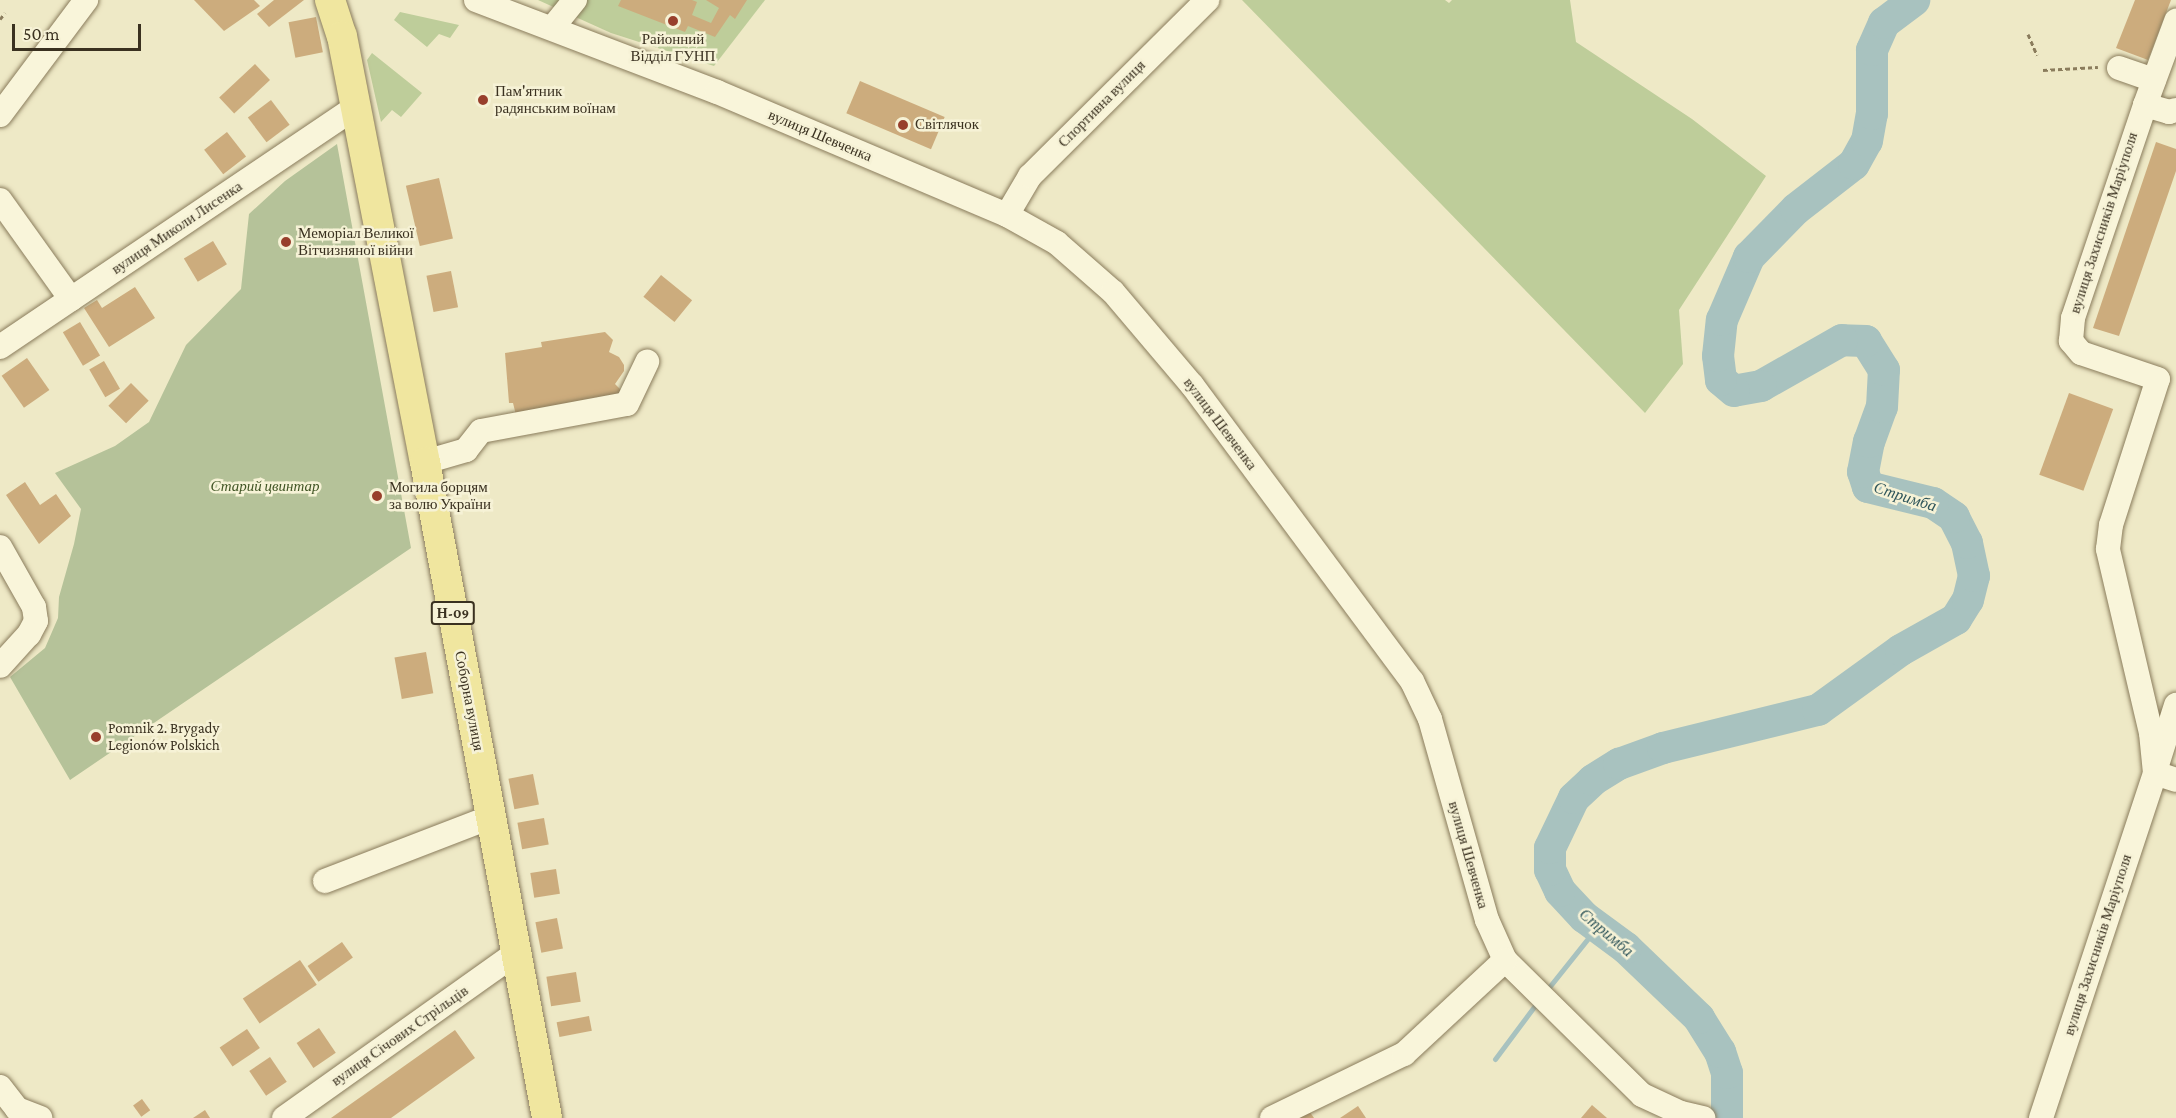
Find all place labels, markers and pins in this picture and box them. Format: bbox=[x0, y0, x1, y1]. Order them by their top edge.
marker: Районний Відділ ГУНП bbox=[666, 14, 680, 28]
place label: Районний Відділ ГУНП bbox=[631, 30, 715, 65]
place label: Пам'ятник радянським воїнам bbox=[495, 82, 616, 117]
marker: Пам'ятник радянським воїнам bbox=[476, 93, 490, 107]
place label: Світлячок bbox=[915, 116, 979, 134]
marker: Світлячок bbox=[896, 118, 910, 132]
place label: Меморіал Великої Вітчизняної війни bbox=[298, 224, 414, 259]
marker: Меморіал Великої Вітчизняної війни bbox=[279, 235, 293, 249]
place label: Могила борцям за волю України bbox=[389, 478, 491, 513]
marker: Могила борцям за волю України bbox=[370, 489, 384, 503]
place label: Pomnik 2. Brygady Legionów Polskich bbox=[108, 719, 220, 754]
marker: Pomnik 2. Brygady Legionów Polskich bbox=[89, 730, 103, 744]

